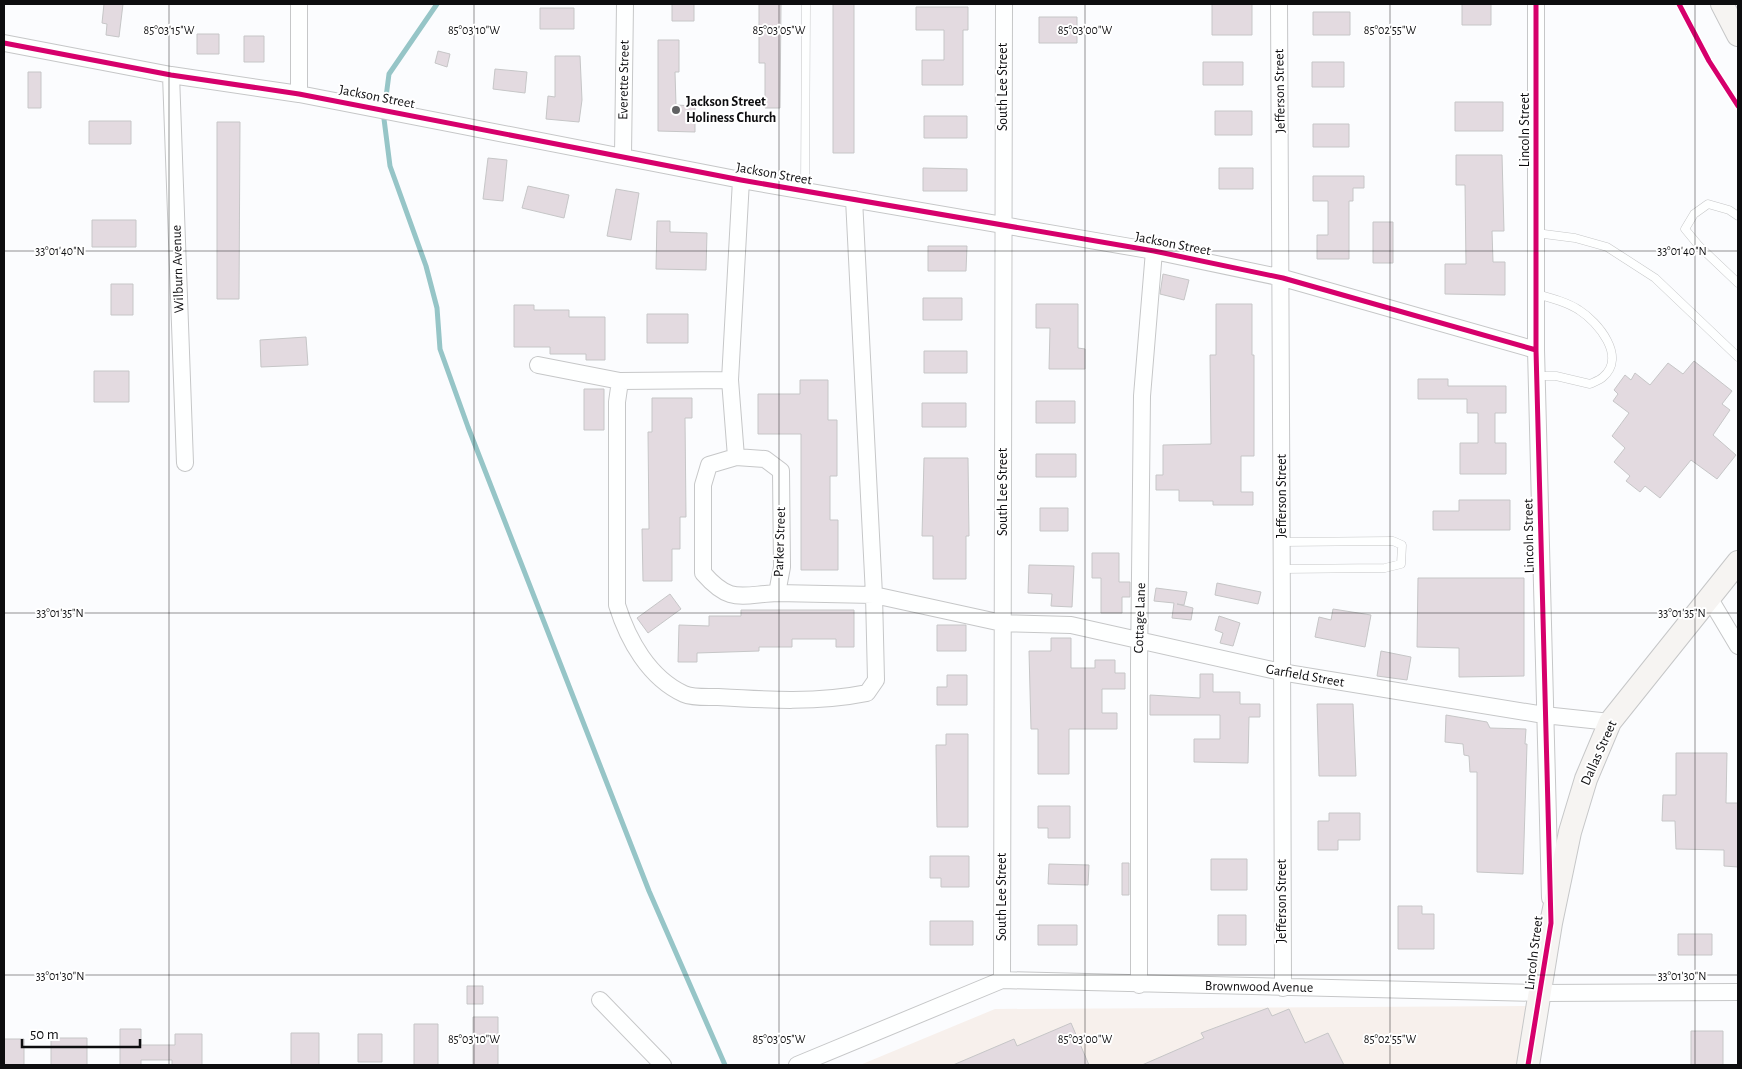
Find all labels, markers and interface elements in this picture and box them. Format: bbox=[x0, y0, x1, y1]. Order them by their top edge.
text: 85°03'15"W bbox=[144, 24, 195, 36]
text: 85°03'10"W bbox=[448, 24, 500, 36]
text: 85°03'05"W bbox=[752, 24, 806, 36]
text: 85°03'00"W bbox=[1058, 24, 1112, 36]
text: 85°02'55"W bbox=[1364, 24, 1416, 36]
street label: Everette Street bbox=[616, 39, 632, 120]
street label: South Lee Street bbox=[996, 42, 1010, 131]
street label: Jefferson Street bbox=[1272, 48, 1288, 133]
street label: Jackson Street bbox=[338, 83, 416, 111]
street label: Lincoln Street bbox=[1518, 92, 1532, 167]
place label: Jackson Street Holiness Church bbox=[686, 95, 776, 125]
marker: Jackson Street Holiness Church bbox=[670, 104, 682, 116]
street label: Jackson Street bbox=[735, 160, 813, 188]
street label: Wilburn Avenue bbox=[169, 225, 187, 313]
street label: Jackson Street bbox=[1134, 230, 1212, 258]
text: 33°01'40"N bbox=[35, 245, 85, 257]
text: 33°01'40"N bbox=[1657, 245, 1707, 257]
street label: South Lee Street bbox=[996, 447, 1010, 536]
street label: Jefferson Street bbox=[1275, 453, 1289, 538]
street label: Lincoln Street bbox=[1521, 498, 1537, 573]
street label: Parker Street bbox=[772, 506, 788, 577]
street label: Cottage Lane bbox=[1132, 582, 1148, 654]
text: 33°01'35"N bbox=[36, 607, 84, 619]
text: 33°01'35"N bbox=[1658, 607, 1706, 619]
street label: Garfield Street bbox=[1265, 662, 1346, 690]
street label: Dallas Street bbox=[1579, 718, 1620, 788]
street label: South Lee Street bbox=[995, 852, 1009, 941]
street label: Jefferson Street bbox=[1275, 858, 1289, 943]
street label: Lincoln Street bbox=[1523, 915, 1546, 991]
text: 33°01'30"N bbox=[36, 970, 84, 982]
text: 33°01'30"N bbox=[1658, 970, 1706, 982]
street label: Brownwood Avenue bbox=[1205, 979, 1313, 995]
scale bar bbox=[22, 1016, 140, 1048]
text: 50 m bbox=[30, 1027, 59, 1042]
text: 85°03'10"W bbox=[448, 1033, 500, 1045]
text: 85°03'05"W bbox=[752, 1033, 806, 1045]
text: 85°03'00"W bbox=[1058, 1033, 1112, 1045]
text: 85°02'55"W bbox=[1364, 1033, 1416, 1045]

